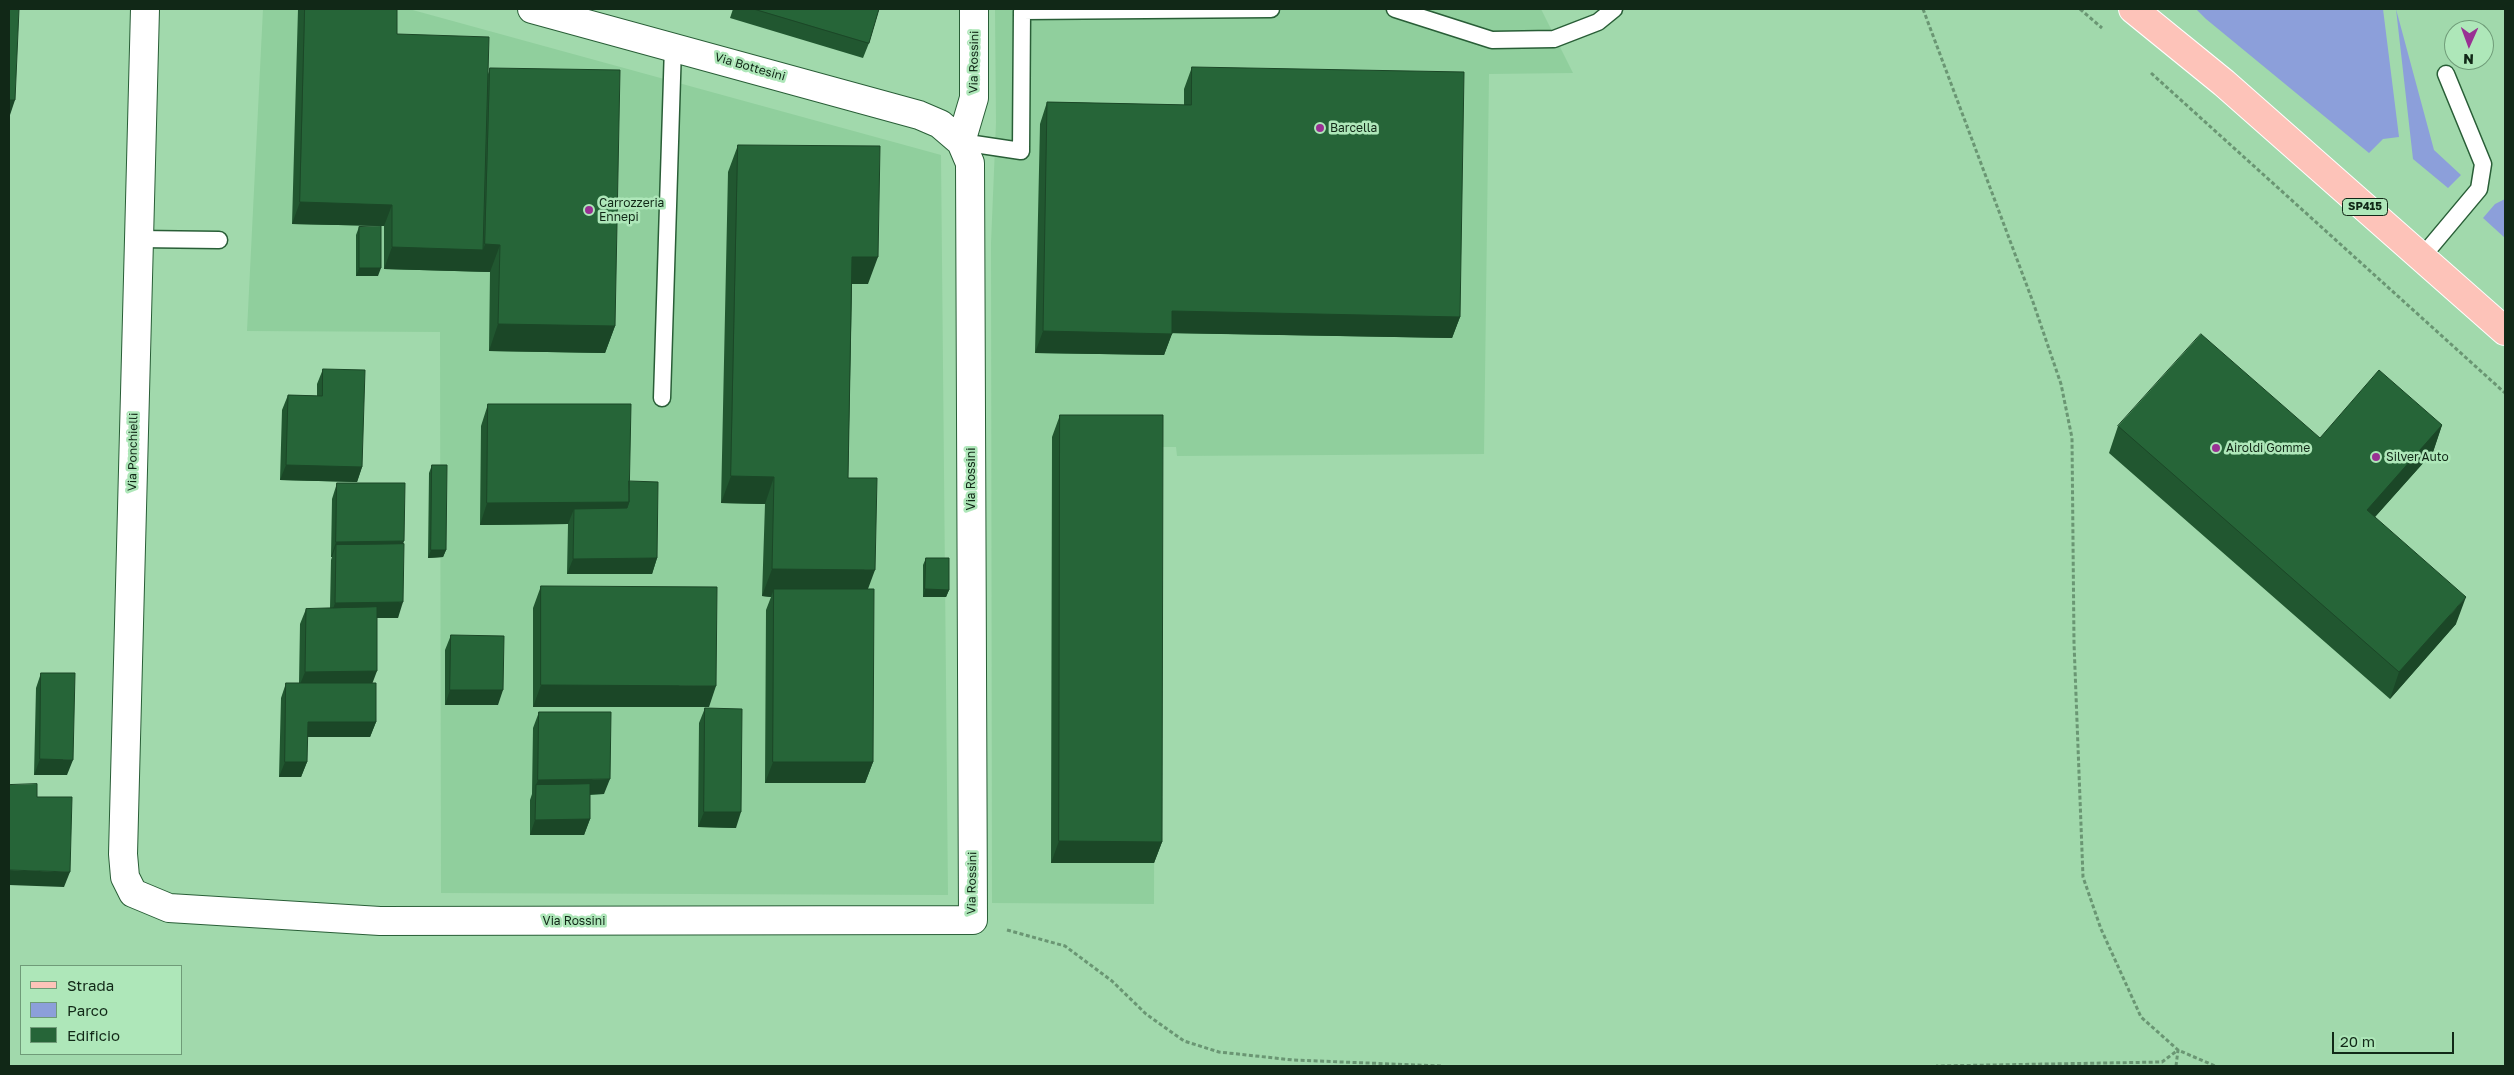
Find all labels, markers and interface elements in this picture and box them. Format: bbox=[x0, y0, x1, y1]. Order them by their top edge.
north arrow bbox=[2444, 20, 2494, 70]
street label: Via Rossini bbox=[966, 30, 982, 94]
street label: Via Bottesini bbox=[713, 50, 787, 84]
text: N bbox=[2463, 51, 2474, 68]
place label: Barcella bbox=[1330, 121, 1377, 135]
marker: Barcella bbox=[1314, 122, 1326, 134]
place label: Carrozzeria Ennepi bbox=[599, 196, 664, 224]
road number: SP415 bbox=[2342, 198, 2388, 216]
marker: Carrozzeria Ennepi bbox=[583, 204, 595, 216]
street label: Via Ponchielli bbox=[125, 413, 141, 491]
place label: Airoldi Gomme bbox=[2226, 441, 2310, 455]
marker: Airoldi Gomme bbox=[2210, 442, 2222, 454]
street label: Via Rossini bbox=[964, 448, 978, 510]
place label: Silver Auto bbox=[2386, 450, 2449, 464]
marker: Silver Auto bbox=[2370, 451, 2382, 463]
street label: Via Rossini bbox=[964, 851, 980, 915]
street label: Via Rossini bbox=[543, 914, 605, 928]
legend bbox=[20, 965, 182, 1055]
text: Strada bbox=[67, 976, 114, 994]
text: Parco bbox=[67, 1001, 108, 1019]
scale bar bbox=[2334, 1022, 2456, 1054]
text: Edificio bbox=[67, 1026, 120, 1044]
text: 20 m bbox=[2340, 1032, 2375, 1050]

